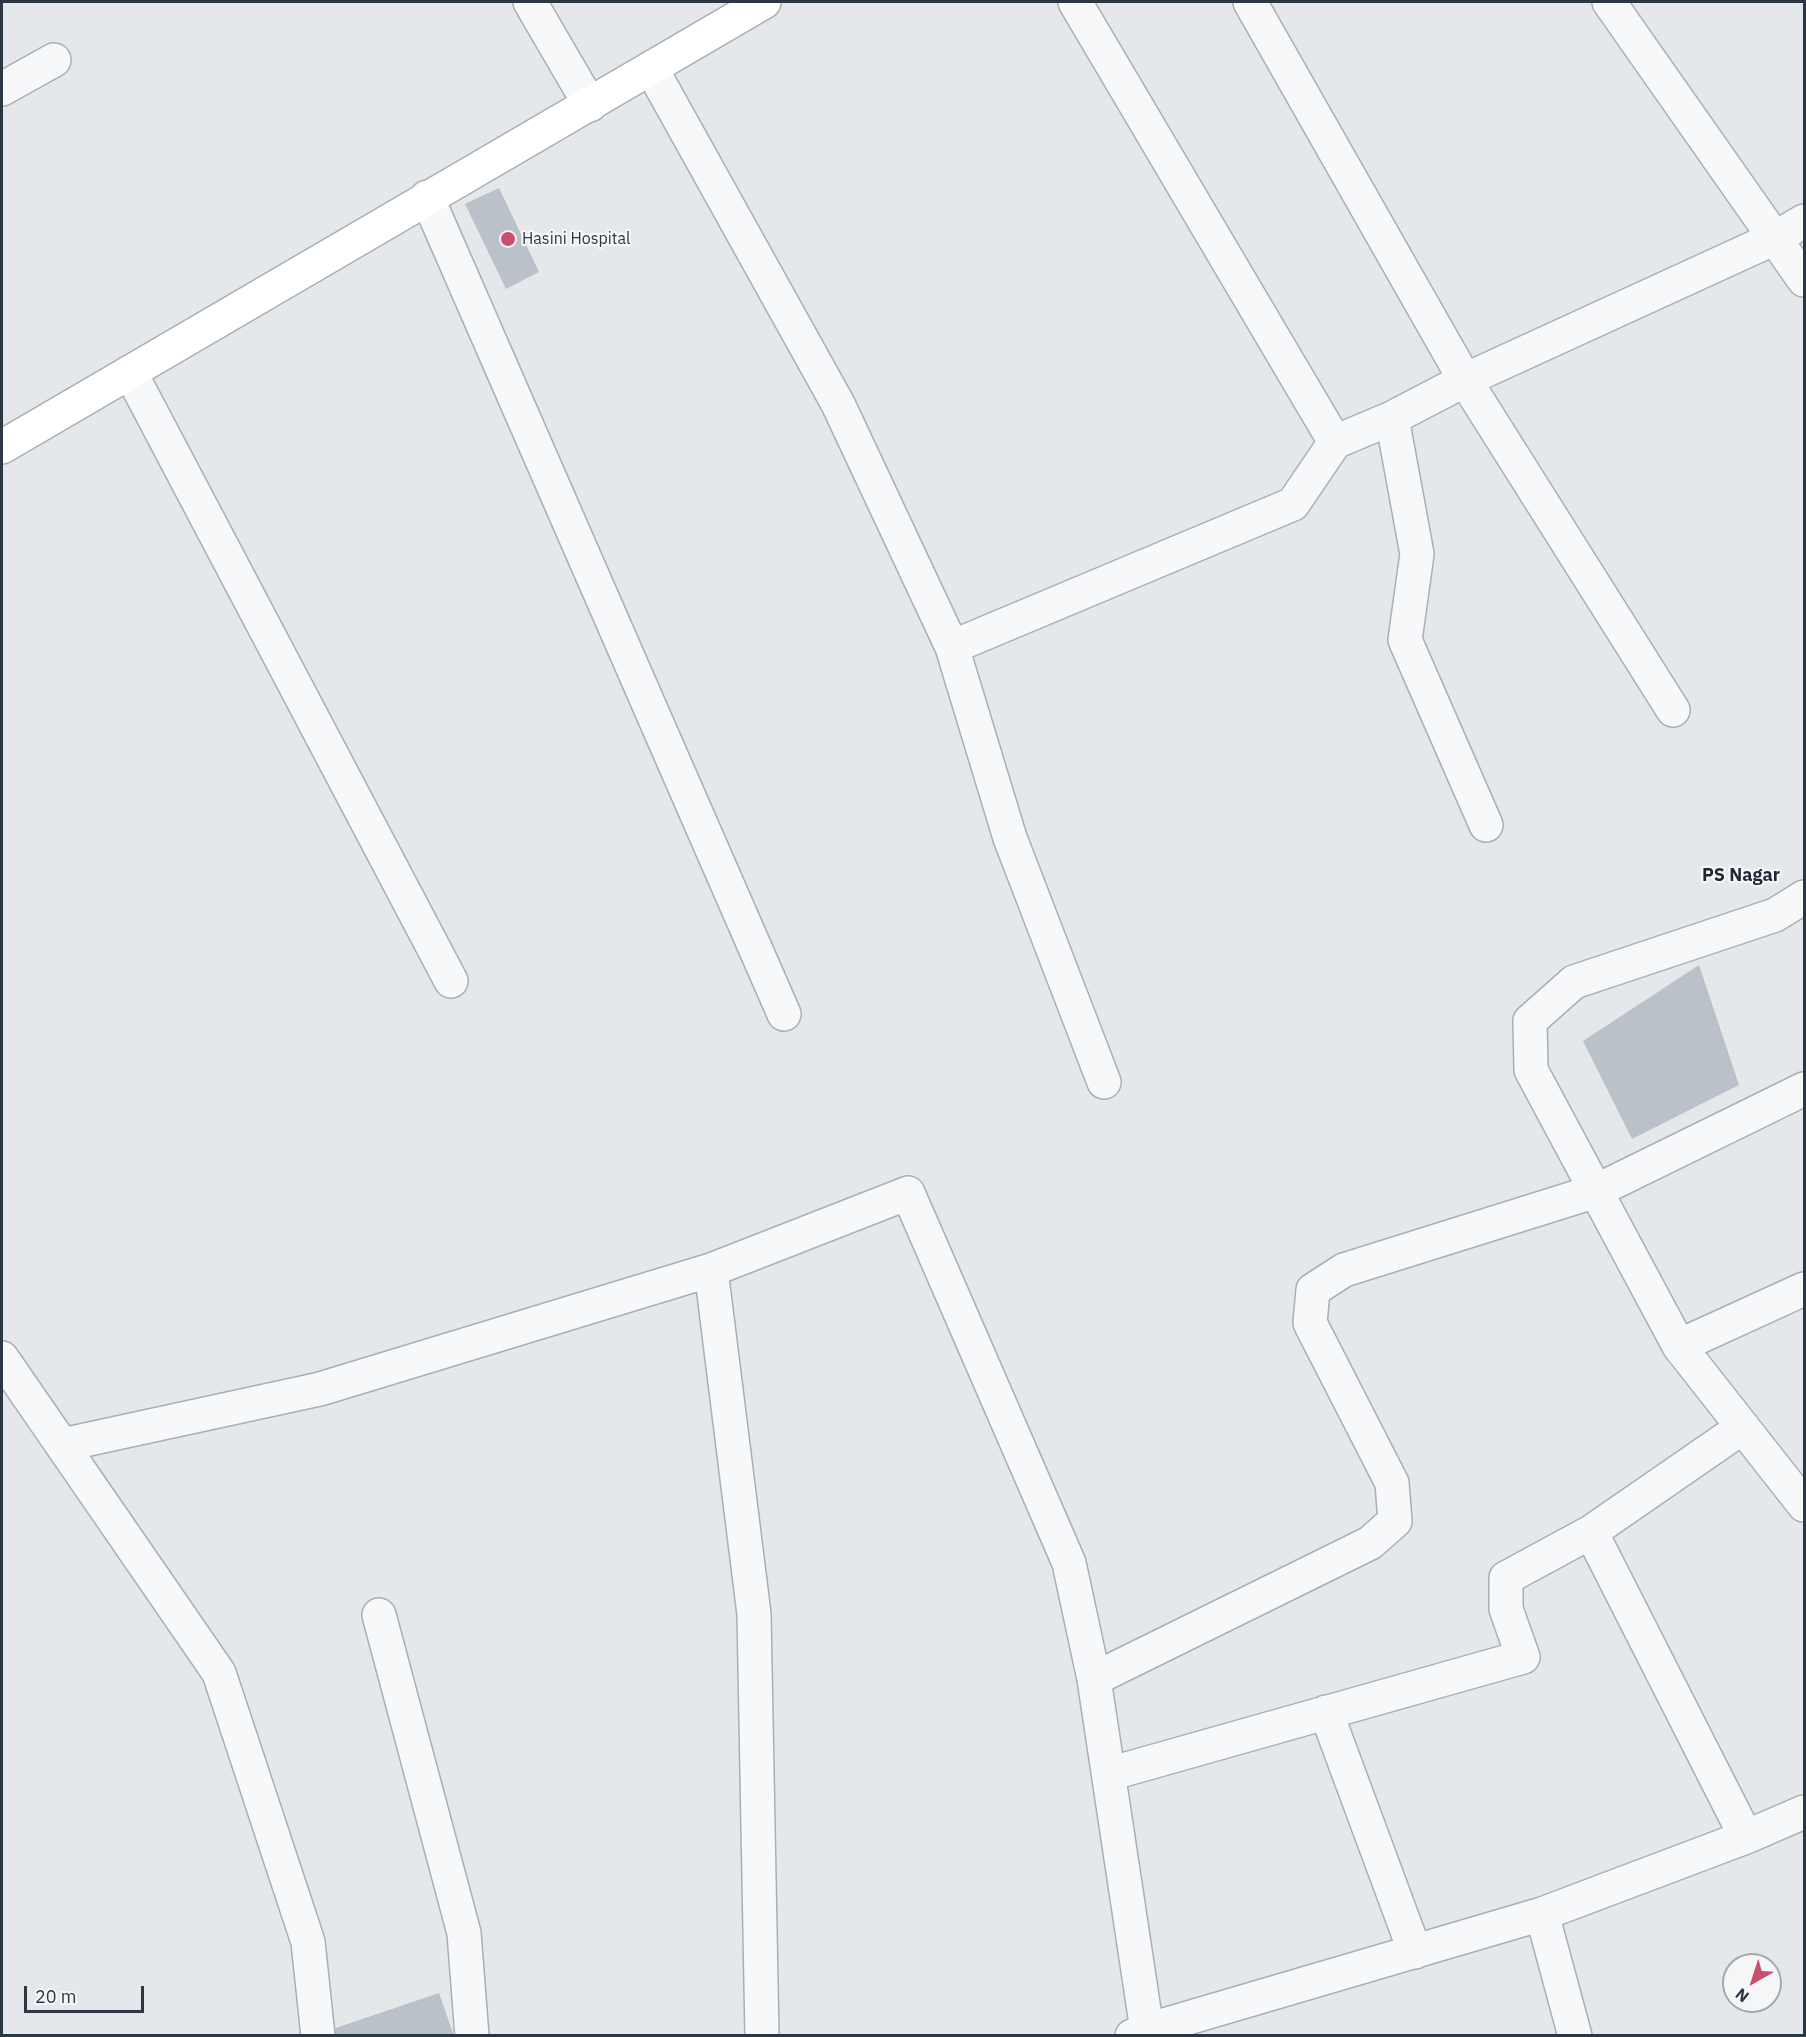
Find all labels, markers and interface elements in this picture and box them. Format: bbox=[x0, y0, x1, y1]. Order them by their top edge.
place label: Hasini Hospital bbox=[522, 229, 630, 249]
marker: Hasini Hospital bbox=[499, 230, 517, 248]
district label: PS Nagar bbox=[1702, 865, 1780, 887]
north arrow bbox=[1722, 1953, 1782, 2013]
scale bar bbox=[27, 1974, 147, 2012]
text: N bbox=[1731, 1984, 1753, 2007]
text: 20 m bbox=[35, 1985, 77, 2008]

